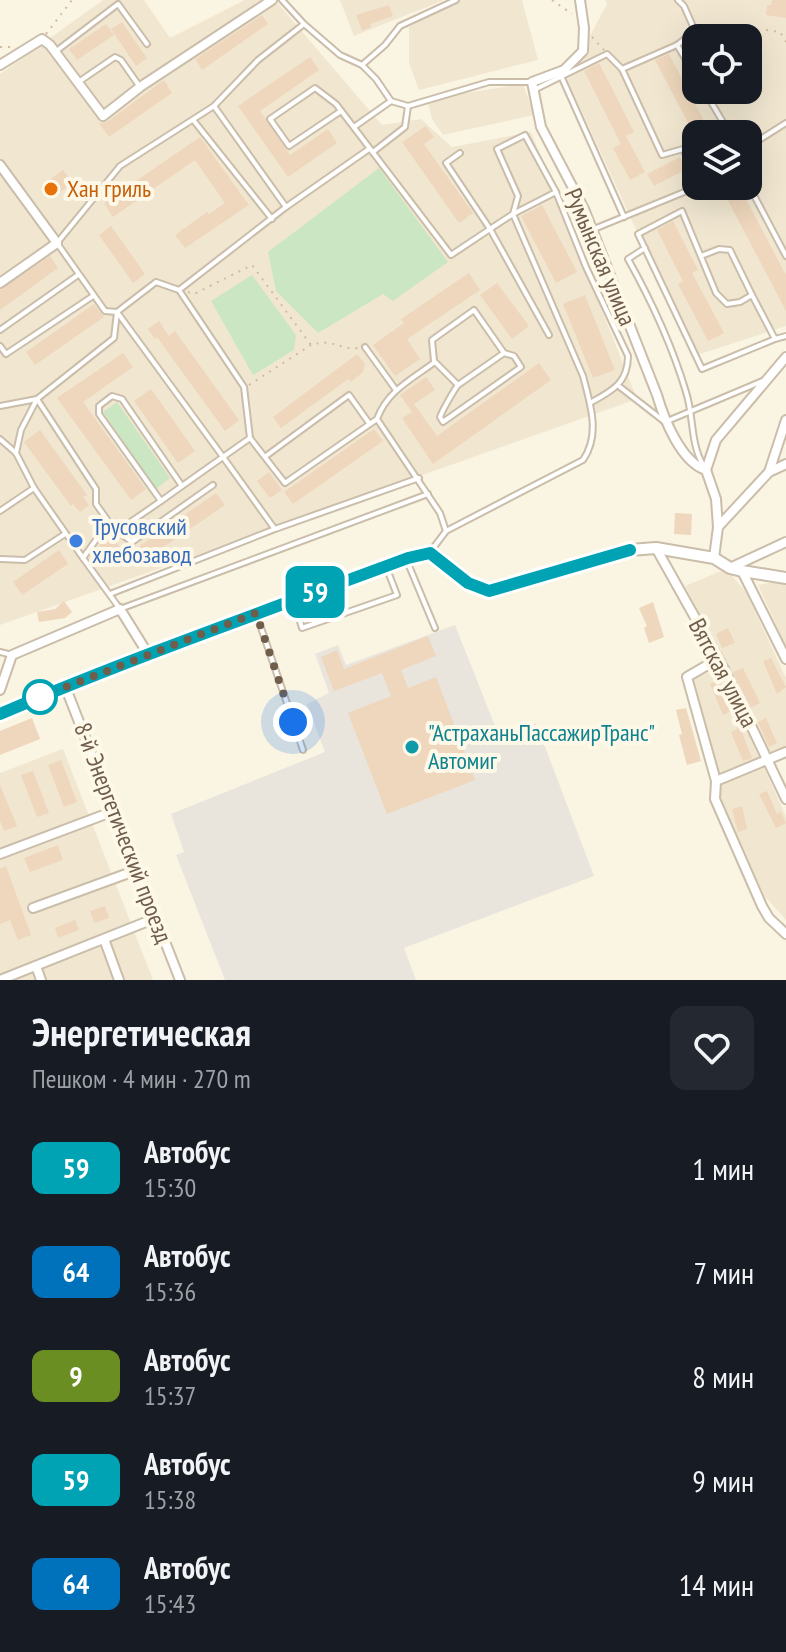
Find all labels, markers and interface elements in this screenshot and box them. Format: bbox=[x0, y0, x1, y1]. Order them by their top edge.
map controls bbox=[682, 24, 762, 200]
button: locate bbox=[682, 24, 762, 104]
button: layers bbox=[682, 120, 762, 200]
place label: Хан гриль bbox=[67, 173, 151, 204]
marker: Хан гриль bbox=[42, 180, 60, 198]
street label: Румынская улица bbox=[558, 183, 643, 330]
place label: Трусовский хлебозавод bbox=[92, 511, 192, 570]
marker: Трусовский хлебозавод bbox=[67, 532, 85, 550]
line badge: 59 bbox=[279, 566, 351, 618]
text: 59 bbox=[302, 573, 328, 610]
street label: Вятская улица bbox=[682, 613, 765, 733]
unlabelled marker bbox=[23, 680, 57, 714]
your location bbox=[273, 702, 313, 742]
place label: "АстраханьПассажирТранс" Автомиг bbox=[428, 717, 655, 776]
street label: 8-й Энергетический проезд bbox=[67, 718, 180, 948]
marker: "АстраханьПассажирТранс" Автомиг bbox=[403, 738, 421, 756]
button: heart bbox=[670, 1006, 754, 1090]
text: Энергетическая bbox=[32, 1007, 251, 1056]
text: Пешком · 4 мин · 270 m bbox=[32, 1062, 251, 1095]
text: Автобус bbox=[144, 1132, 231, 1171]
text: 59 bbox=[63, 1149, 89, 1186]
text: 1 мин bbox=[692, 1149, 754, 1188]
text: 15:30 bbox=[144, 1171, 196, 1204]
text: Автобус bbox=[144, 1236, 231, 1275]
text: 64 bbox=[63, 1253, 89, 1290]
text: 7 мин bbox=[694, 1253, 754, 1292]
text: 15:36 bbox=[144, 1275, 196, 1308]
text: Автобус bbox=[144, 1340, 231, 1379]
text: 9 bbox=[69, 1357, 83, 1394]
text: 8 мин bbox=[692, 1357, 754, 1396]
text: 15:37 bbox=[144, 1379, 196, 1412]
text: Автобус bbox=[144, 1444, 231, 1483]
text: 59 bbox=[63, 1461, 89, 1498]
text: 9 мин bbox=[692, 1461, 754, 1500]
text: 15:38 bbox=[144, 1483, 196, 1516]
text: Автобус bbox=[144, 1548, 231, 1587]
text: 64 bbox=[63, 1565, 89, 1602]
text: 14 мин bbox=[679, 1565, 754, 1604]
text: 15:43 bbox=[144, 1587, 196, 1620]

